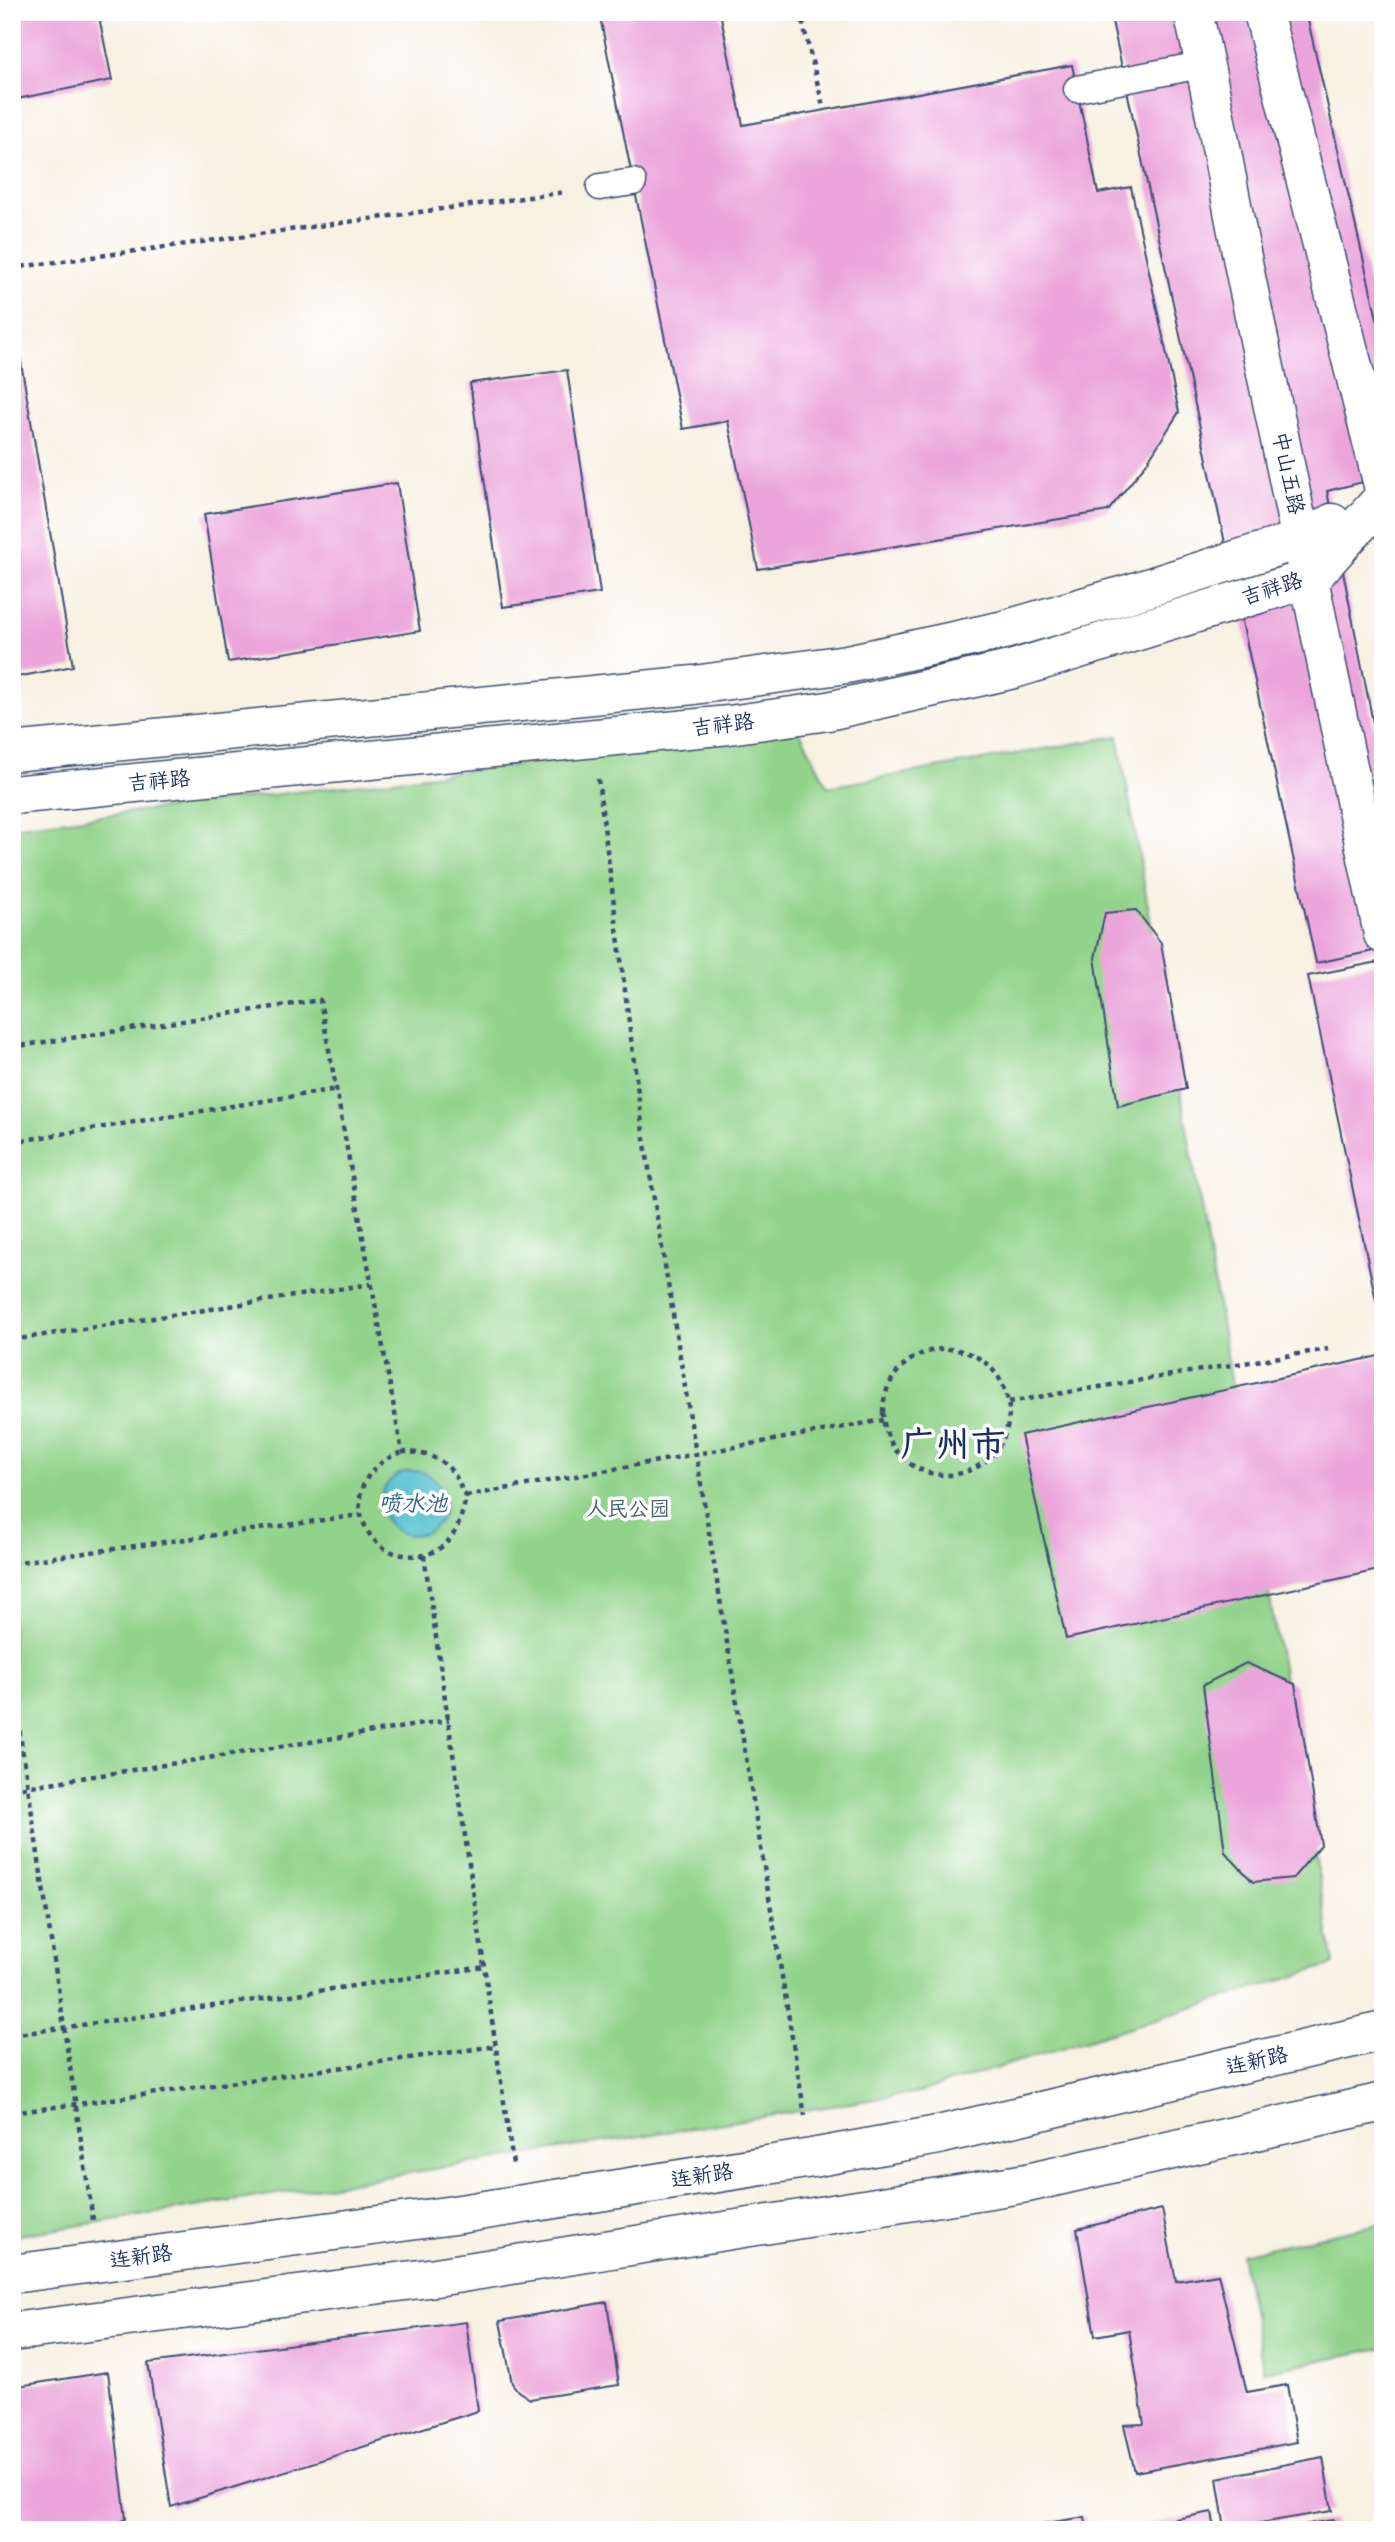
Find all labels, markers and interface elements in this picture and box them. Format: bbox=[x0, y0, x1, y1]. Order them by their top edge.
street label: 中山五路 bbox=[1266, 429, 1310, 517]
street label: 吉祥路 bbox=[1238, 566, 1306, 612]
street label: 吉祥路 bbox=[690, 708, 756, 742]
street label: 吉祥路 bbox=[126, 765, 192, 797]
district label: 广州市 bbox=[900, 1423, 1006, 1467]
water label: 喷水池 bbox=[379, 1489, 449, 1518]
park label: 人民公园 bbox=[586, 1496, 670, 1523]
street label: 连新路 bbox=[1223, 2041, 1291, 2081]
street label: 连新路 bbox=[669, 2158, 735, 2194]
street label: 连新路 bbox=[108, 2239, 174, 2275]

